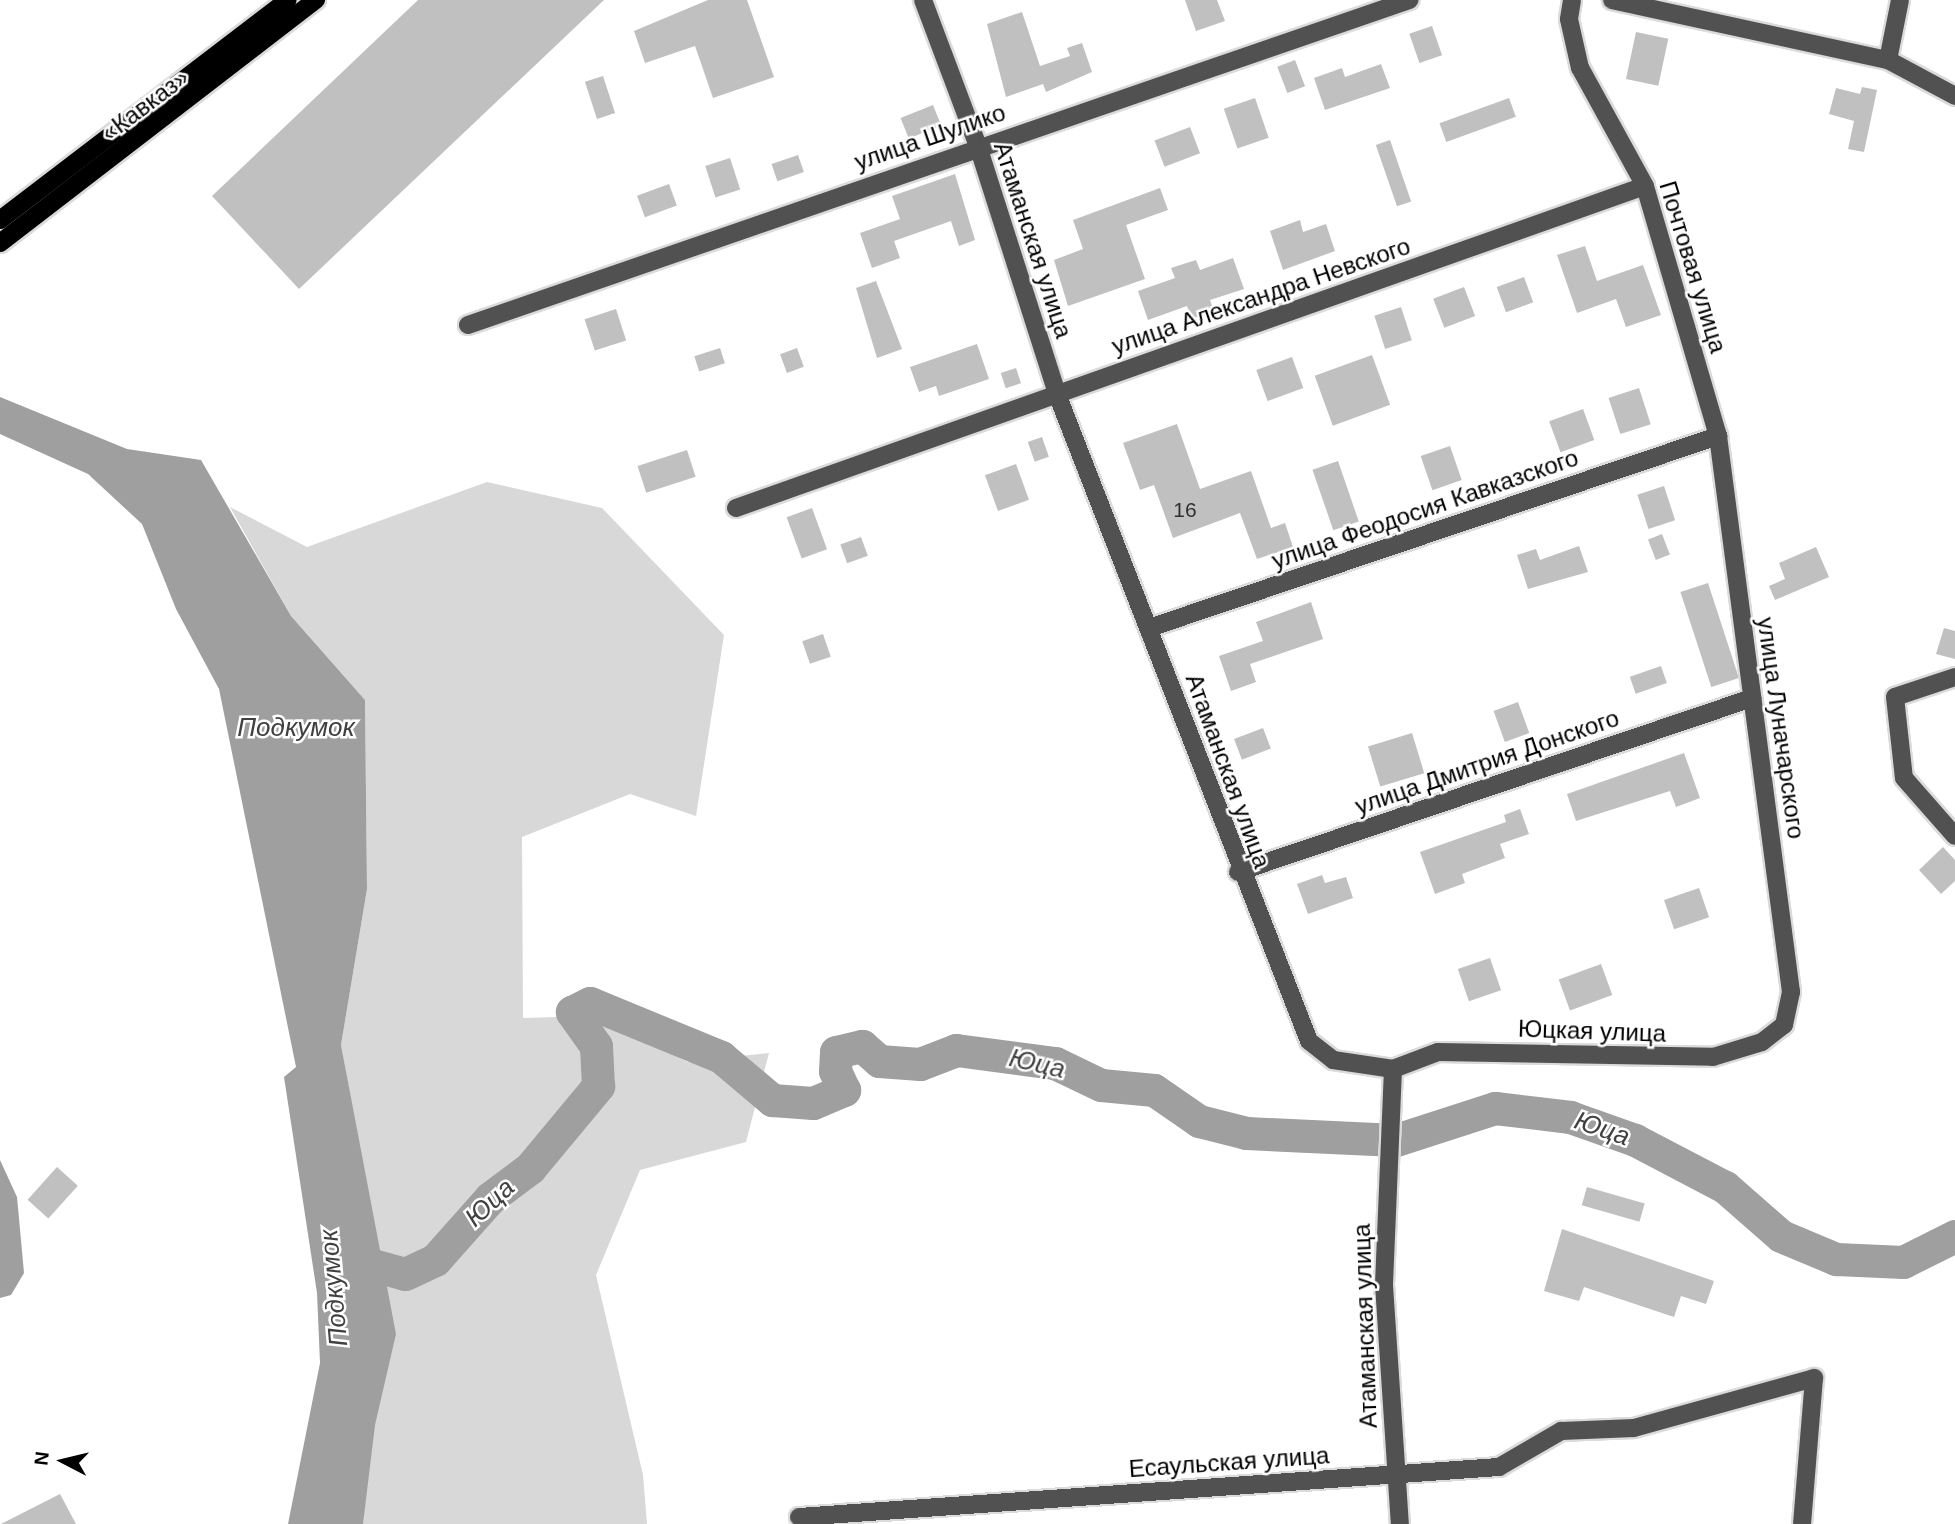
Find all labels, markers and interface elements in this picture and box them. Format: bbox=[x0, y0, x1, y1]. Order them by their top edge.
street label: «Кавказ» bbox=[96, 63, 194, 147]
street label: улица Шулико bbox=[851, 98, 1009, 176]
street label: Атаманская улица bbox=[988, 138, 1078, 342]
street label: Почтовая улица bbox=[1653, 178, 1733, 356]
street label: улица Александра Невского bbox=[1108, 231, 1414, 361]
street label: улица Феодосия Кавказского bbox=[1268, 443, 1582, 575]
house number: 16 bbox=[1173, 497, 1197, 523]
street label: улица Луначарского bbox=[1751, 615, 1811, 841]
street label: Атаманская улица bbox=[1179, 670, 1277, 872]
street label: улица Дмитрия Донского bbox=[1351, 703, 1623, 821]
water label: Подкумок bbox=[237, 712, 355, 744]
street label: Юцкая улица bbox=[1518, 1014, 1666, 1048]
water label: Юца bbox=[1006, 1042, 1068, 1086]
water label: Юца bbox=[1570, 1105, 1634, 1153]
water label: Юца bbox=[459, 1172, 521, 1234]
street label: Атаманская улица bbox=[1347, 1223, 1383, 1429]
water label: Подкумок bbox=[313, 1228, 355, 1348]
north arrow bbox=[28, 1426, 98, 1496]
street label: Есаульская улица bbox=[1128, 1441, 1330, 1483]
text: N bbox=[30, 1450, 53, 1466]

